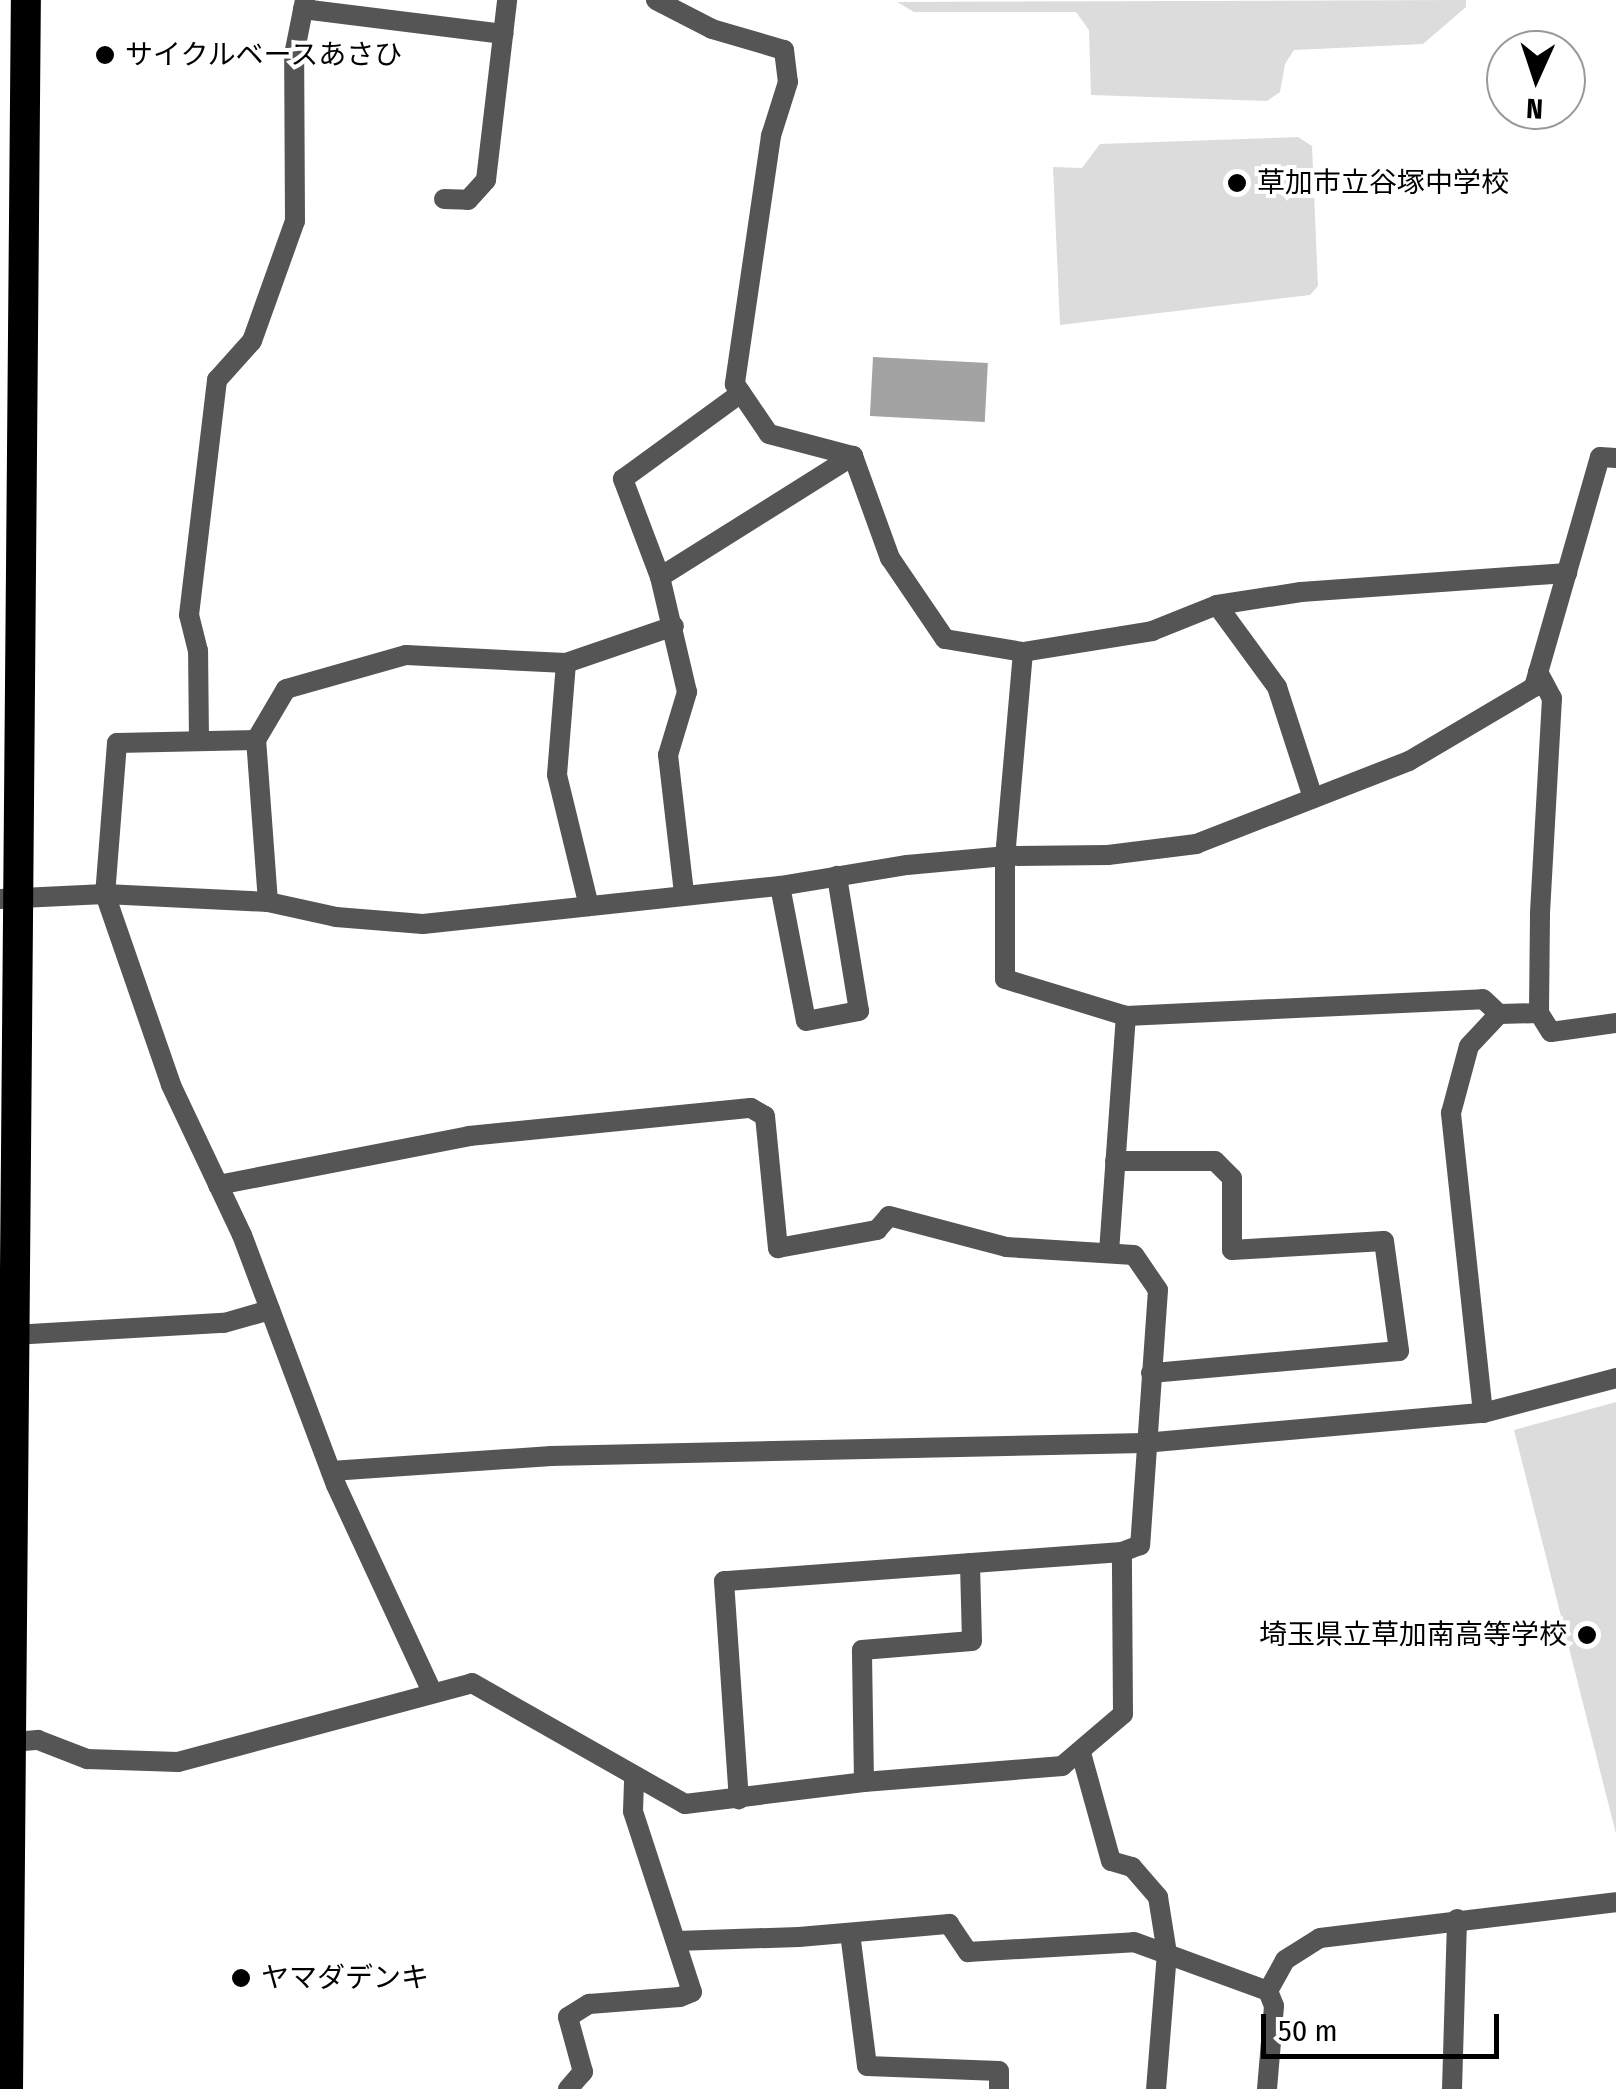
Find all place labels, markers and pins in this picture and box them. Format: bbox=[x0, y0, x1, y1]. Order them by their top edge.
place label: サイクルベースあさひ bbox=[125, 38, 405, 72]
marker: サイクルベースあさひ bbox=[94, 44, 116, 66]
place label: 草加市立谷塚中学校 bbox=[1257, 166, 1509, 200]
marker: 草加市立谷塚中学校 bbox=[1226, 172, 1248, 194]
place label: 埼玉県立草加南高等学校 bbox=[1259, 1618, 1567, 1652]
marker: 埼玉県立草加南高等学校 bbox=[1576, 1624, 1598, 1646]
place label: ヤマダデンキ bbox=[261, 1961, 429, 1995]
marker: ヤマダデンキ bbox=[230, 1967, 252, 1989]

